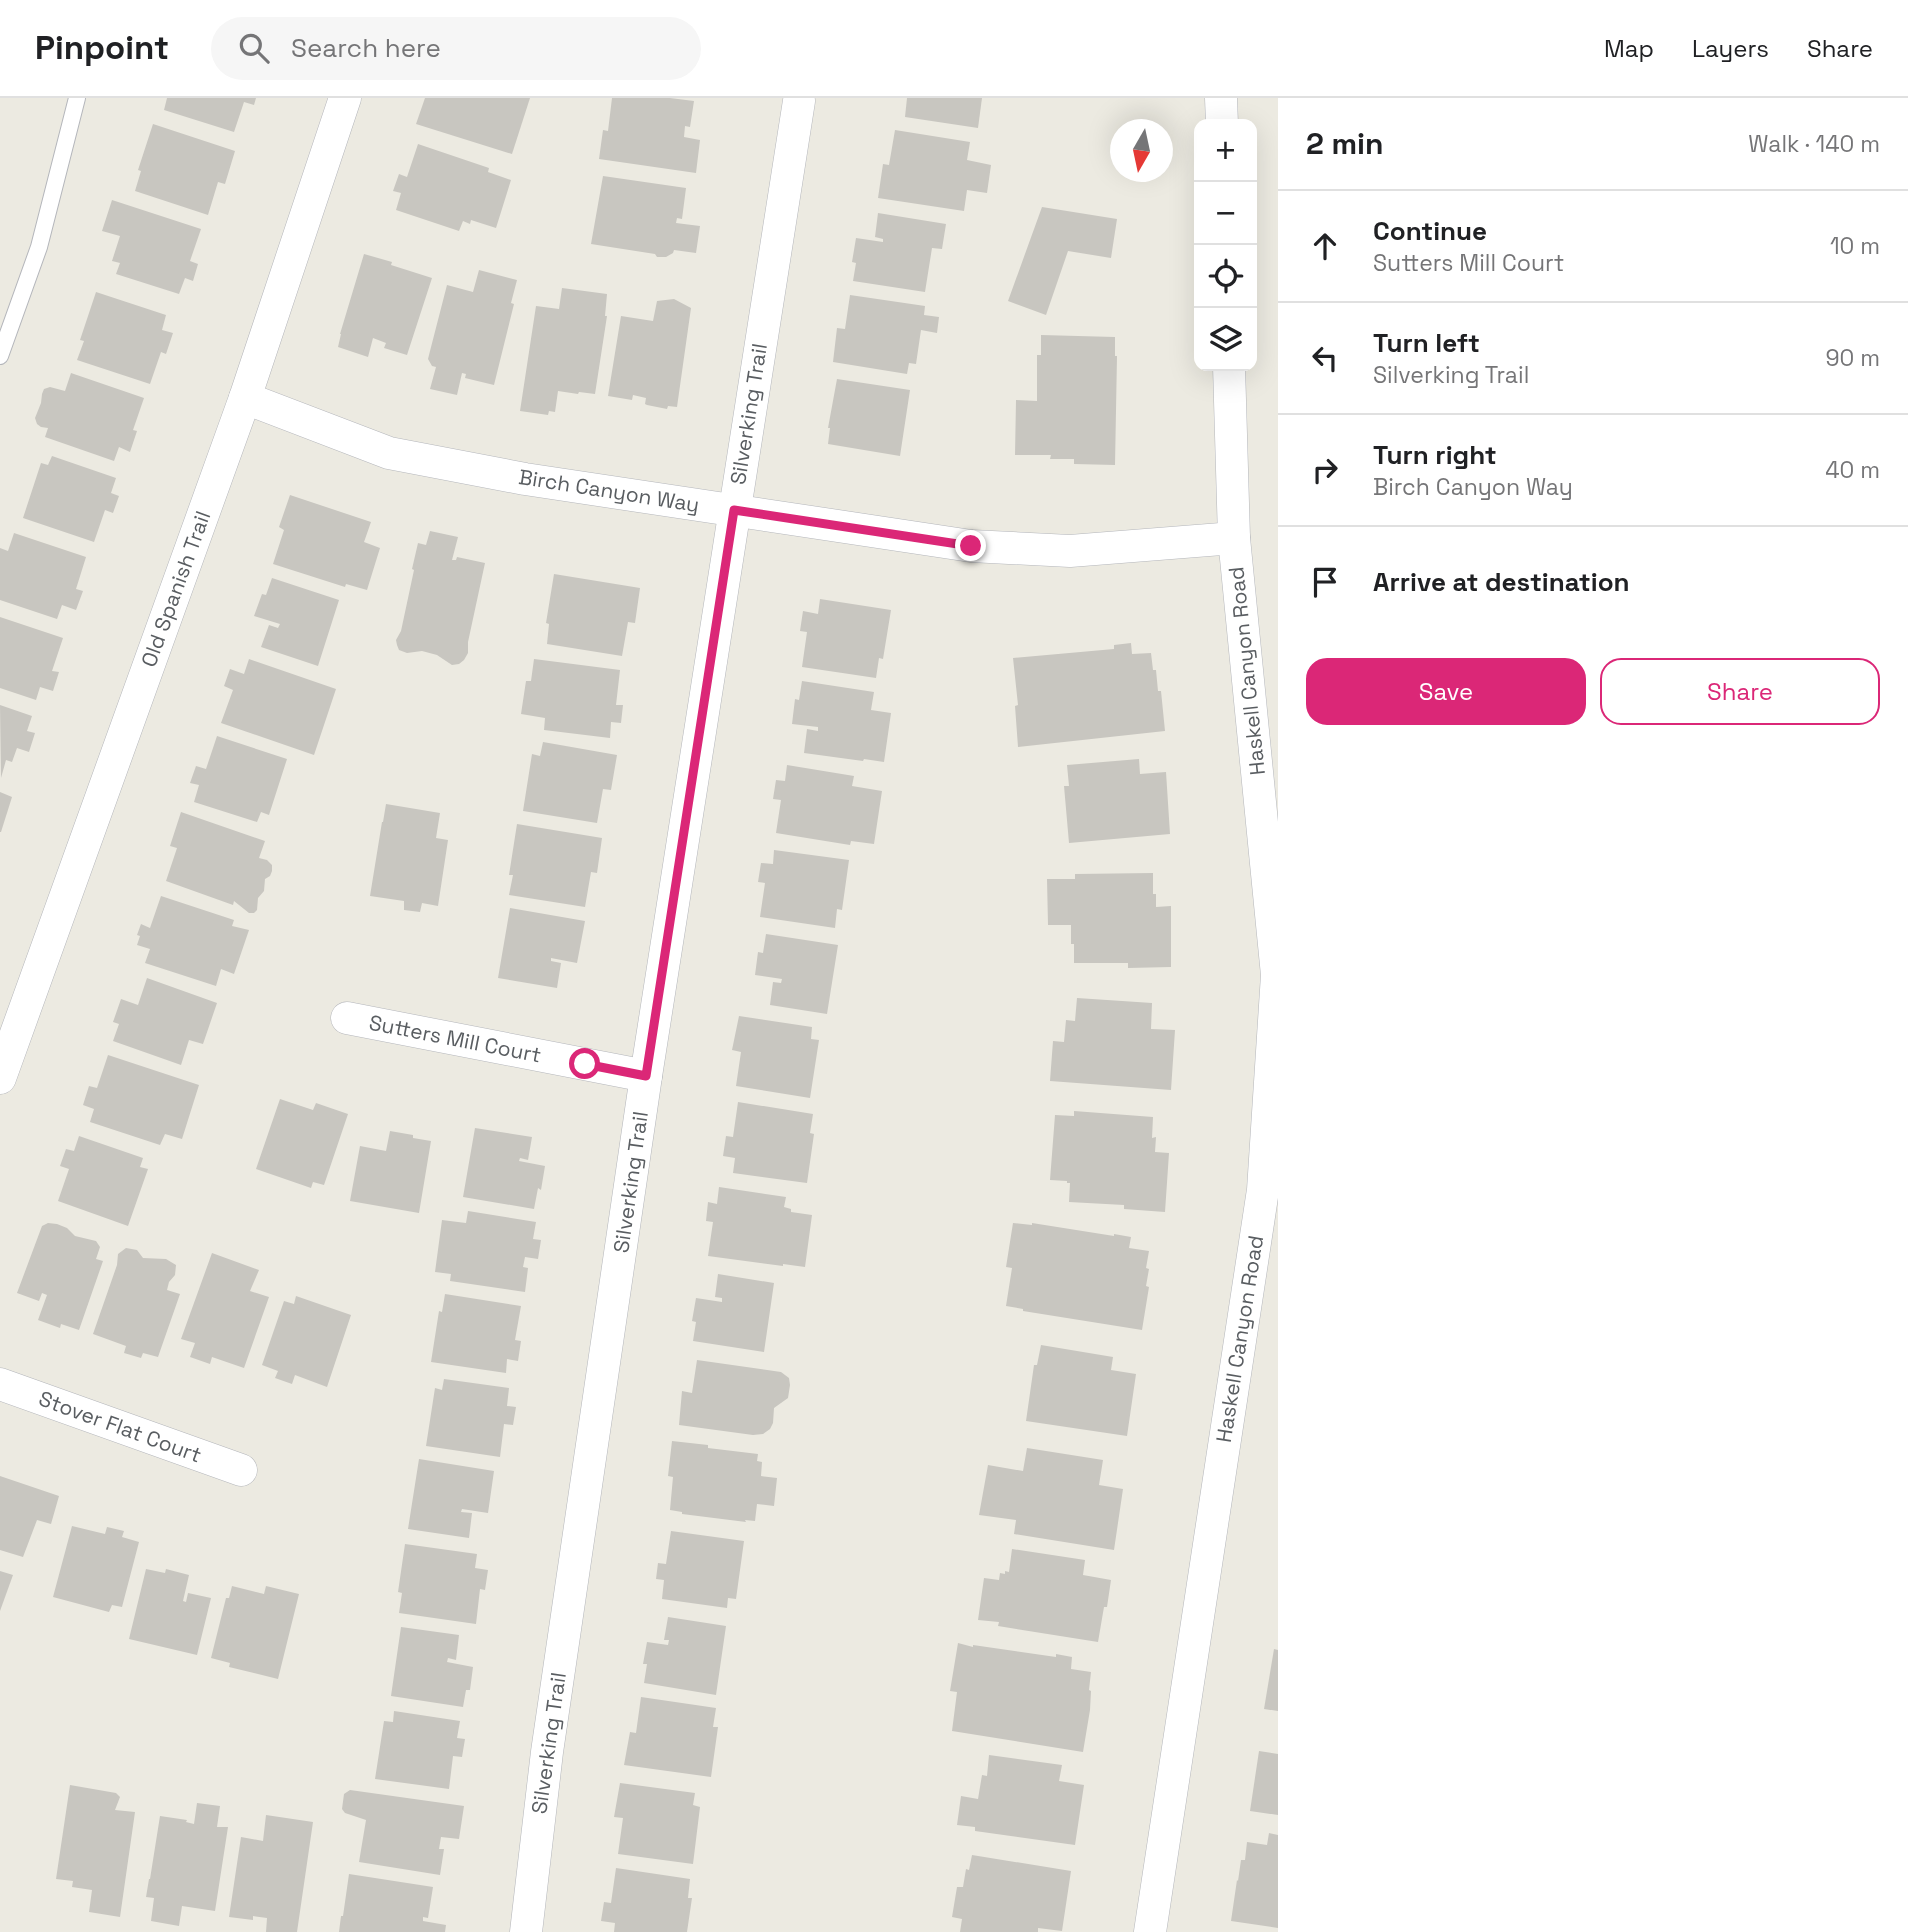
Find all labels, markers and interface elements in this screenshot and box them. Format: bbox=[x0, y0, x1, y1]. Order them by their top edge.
search box bbox=[211, 17, 701, 80]
text: Pinpoint bbox=[35, 27, 169, 69]
icon: search bbox=[235, 29, 273, 67]
text: Search here bbox=[291, 31, 441, 65]
text: Map bbox=[1604, 33, 1654, 64]
text: Layers bbox=[1692, 33, 1769, 64]
text: Share bbox=[1807, 33, 1873, 64]
north arrow bbox=[1110, 119, 1173, 182]
map controls bbox=[1194, 119, 1257, 371]
button: + bbox=[1194, 119, 1257, 182]
text: 2 min bbox=[1306, 124, 1384, 163]
text: Walk · 140 m bbox=[1748, 129, 1880, 159]
button: − bbox=[1194, 182, 1257, 245]
text: Continue bbox=[1373, 214, 1487, 248]
icon: ahead bbox=[1306, 227, 1344, 265]
text: 10 m bbox=[1830, 231, 1880, 261]
button: locate bbox=[1194, 245, 1257, 308]
text: Sutters Mill Court bbox=[1373, 248, 1564, 278]
button: layers bbox=[1194, 308, 1257, 371]
text: Turn left bbox=[1373, 326, 1480, 360]
icon: left bbox=[1306, 339, 1344, 377]
street label: Silverking Trail bbox=[724, 341, 773, 487]
text: 90 m bbox=[1825, 343, 1880, 373]
text: Silverking Trail bbox=[1373, 360, 1529, 390]
text: Turn right bbox=[1373, 438, 1497, 472]
icon: right bbox=[1306, 451, 1344, 489]
text: 40 m bbox=[1825, 455, 1880, 485]
street label: Birch Canyon Way bbox=[517, 463, 701, 518]
text: Birch Canyon Way bbox=[1373, 472, 1573, 502]
street label: Old Spanish Trail bbox=[135, 507, 216, 671]
route end bbox=[955, 530, 986, 561]
icon: arrive bbox=[1306, 563, 1344, 601]
street label: Haskell Canyon Road bbox=[1222, 565, 1271, 777]
text: Arrive at destination bbox=[1373, 565, 1630, 599]
button: Save bbox=[1306, 658, 1586, 725]
button: Share bbox=[1600, 658, 1880, 725]
street label: Sutters Mill Court bbox=[367, 1009, 543, 1068]
route start bbox=[569, 1048, 600, 1079]
street label: Silverking Trail bbox=[607, 1109, 654, 1254]
street label: Haskell Canyon Road bbox=[1210, 1233, 1269, 1445]
street label: Stover Flat Court bbox=[35, 1385, 205, 1468]
street label: Silverking Trail bbox=[525, 1670, 572, 1815]

